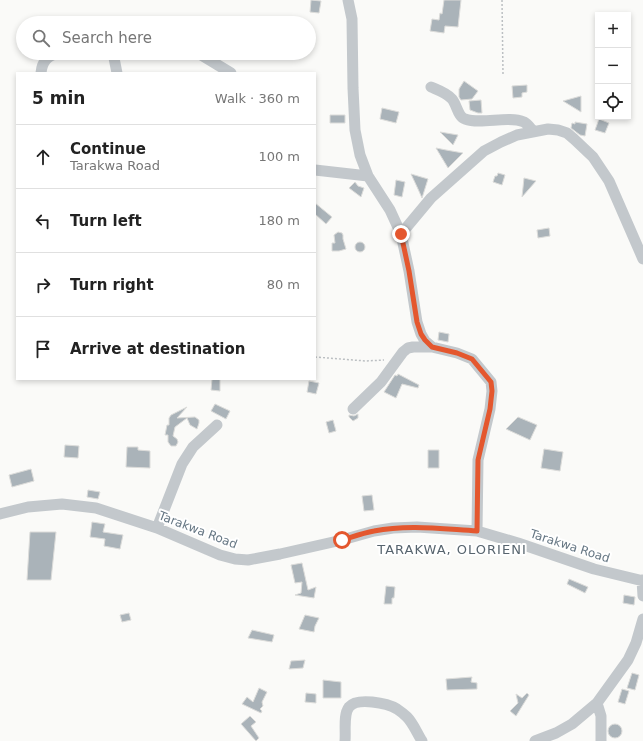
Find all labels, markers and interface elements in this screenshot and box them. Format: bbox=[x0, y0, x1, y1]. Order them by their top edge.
map controls bbox=[595, 12, 631, 120]
button: + bbox=[595, 12, 631, 48]
search box bbox=[16, 16, 316, 60]
icon: search bbox=[30, 27, 52, 49]
text: Search here bbox=[62, 29, 152, 47]
button: − bbox=[595, 48, 631, 84]
button: locate bbox=[595, 84, 631, 120]
text: 5 min bbox=[32, 88, 85, 108]
text: Walk · 360 m bbox=[215, 91, 300, 106]
text: Continue bbox=[70, 140, 146, 158]
icon: ahead bbox=[32, 146, 54, 168]
text: 100 m bbox=[258, 149, 300, 164]
text: Tarakwa Road bbox=[70, 158, 160, 173]
icon: left bbox=[32, 210, 54, 232]
text: Turn left bbox=[70, 212, 142, 230]
text: 180 m bbox=[258, 213, 300, 228]
route end bbox=[392, 225, 410, 243]
icon: right bbox=[32, 274, 54, 296]
text: Turn right bbox=[70, 276, 154, 294]
text: 80 m bbox=[267, 277, 300, 292]
icon: arrive bbox=[32, 338, 54, 360]
text: Arrive at destination bbox=[70, 340, 245, 358]
street label: Tarakwa Road bbox=[156, 508, 239, 551]
street label: Tarakwa Road bbox=[527, 526, 612, 565]
route start bbox=[333, 531, 351, 549]
district label: TARAKWA, OLORIENI bbox=[376, 542, 527, 557]

